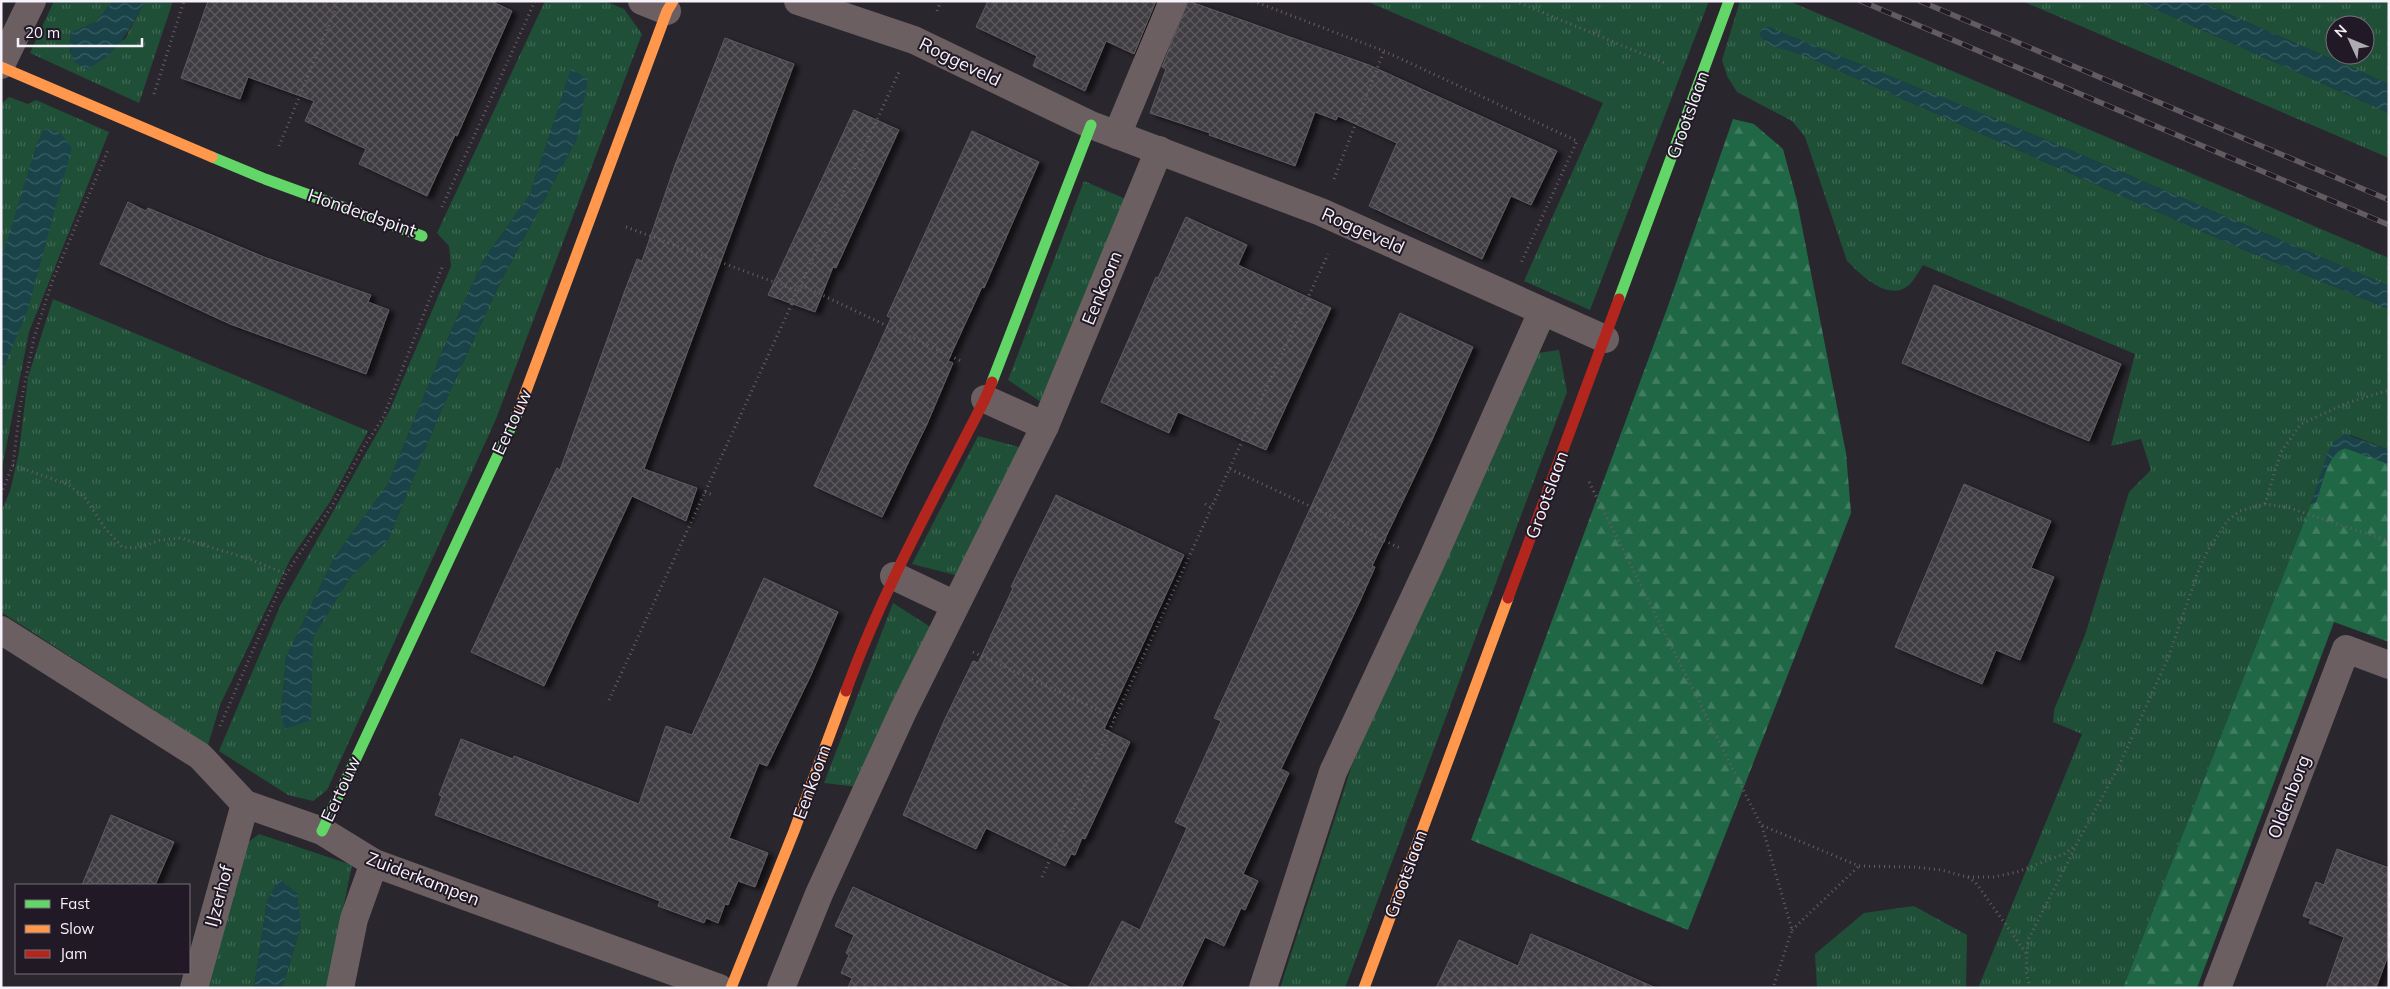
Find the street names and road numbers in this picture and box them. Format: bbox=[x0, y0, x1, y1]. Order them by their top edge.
street label: Roggeveld bbox=[916, 32, 1005, 91]
street label: Grootslaan bbox=[1661, 68, 1714, 162]
street label: Honderdspint bbox=[305, 183, 419, 242]
street label: Roggeveld bbox=[1318, 202, 1408, 259]
street label: Eenkoorn bbox=[1076, 248, 1127, 328]
street label: Eertouw bbox=[486, 385, 537, 458]
street label: Grootslaan bbox=[1520, 448, 1573, 542]
street label: Eenkoorn bbox=[787, 741, 836, 822]
street label: Eertouw bbox=[315, 752, 366, 825]
street label: Oldenborg bbox=[2262, 752, 2315, 842]
street label: Grootslaan bbox=[1379, 827, 1432, 921]
street label: Zuiderkampen bbox=[363, 846, 483, 911]
street label: IJzerhof bbox=[199, 862, 238, 929]

